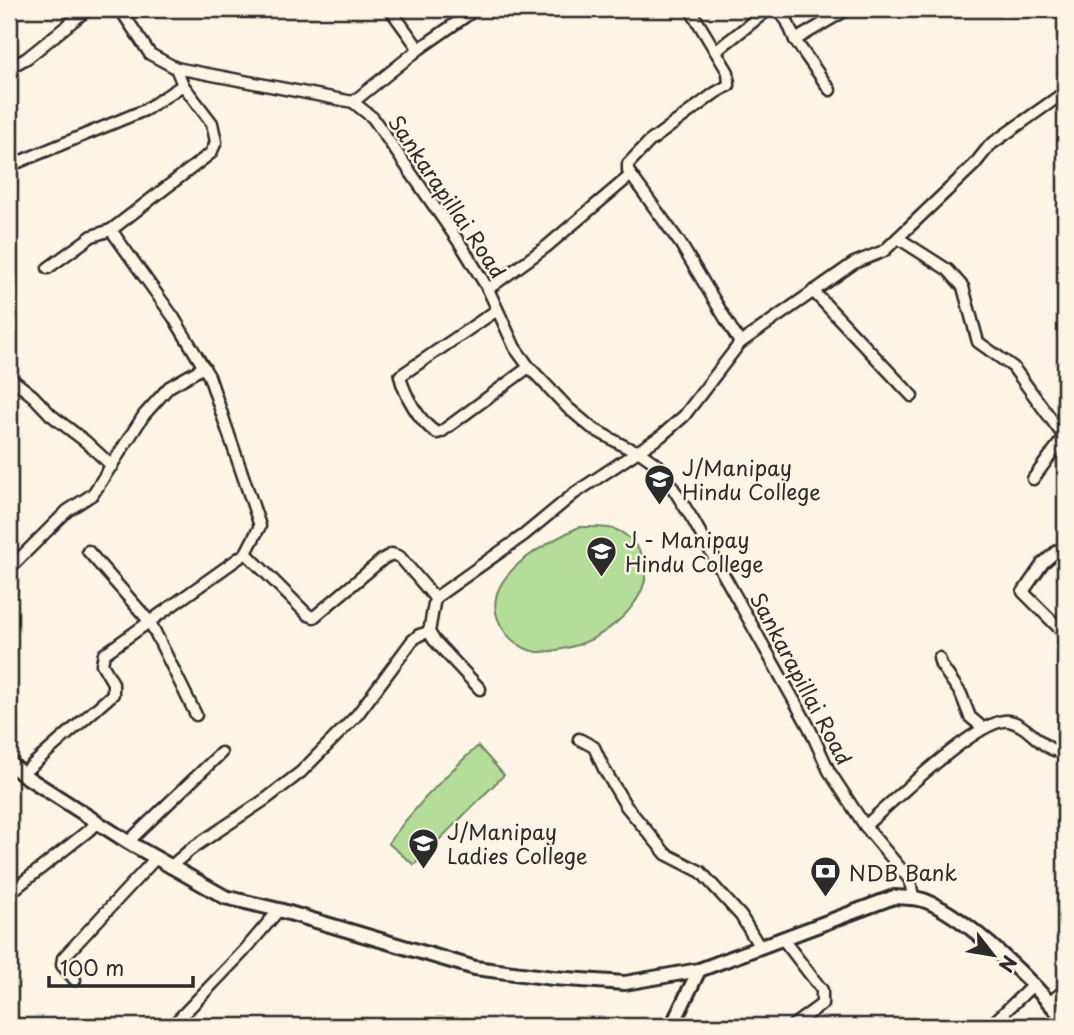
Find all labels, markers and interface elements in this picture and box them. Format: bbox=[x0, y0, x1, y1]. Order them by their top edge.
street label: Sankarapillai Road bbox=[381, 108, 515, 284]
place label: J/Manipay Hindu College bbox=[682, 451, 821, 507]
school or university icon: J/Manipay Hindu College bbox=[642, 462, 676, 506]
place label: J - Manipay Hindu College bbox=[625, 523, 764, 579]
school or university icon: J - Manipay Hindu College bbox=[585, 534, 619, 578]
street label: Sankarapillai Road bbox=[743, 586, 861, 770]
place label: J/Manipay Ladies College bbox=[447, 815, 587, 871]
school or university icon: J/Manipay Ladies College bbox=[407, 826, 441, 870]
bank icon: NDB Bank bbox=[809, 855, 843, 899]
place label: NDB Bank bbox=[849, 856, 957, 888]
north arrow bbox=[958, 920, 1028, 990]
scale bar bbox=[49, 944, 192, 988]
text: 100 m bbox=[60, 951, 124, 983]
text: N bbox=[993, 951, 1024, 978]

